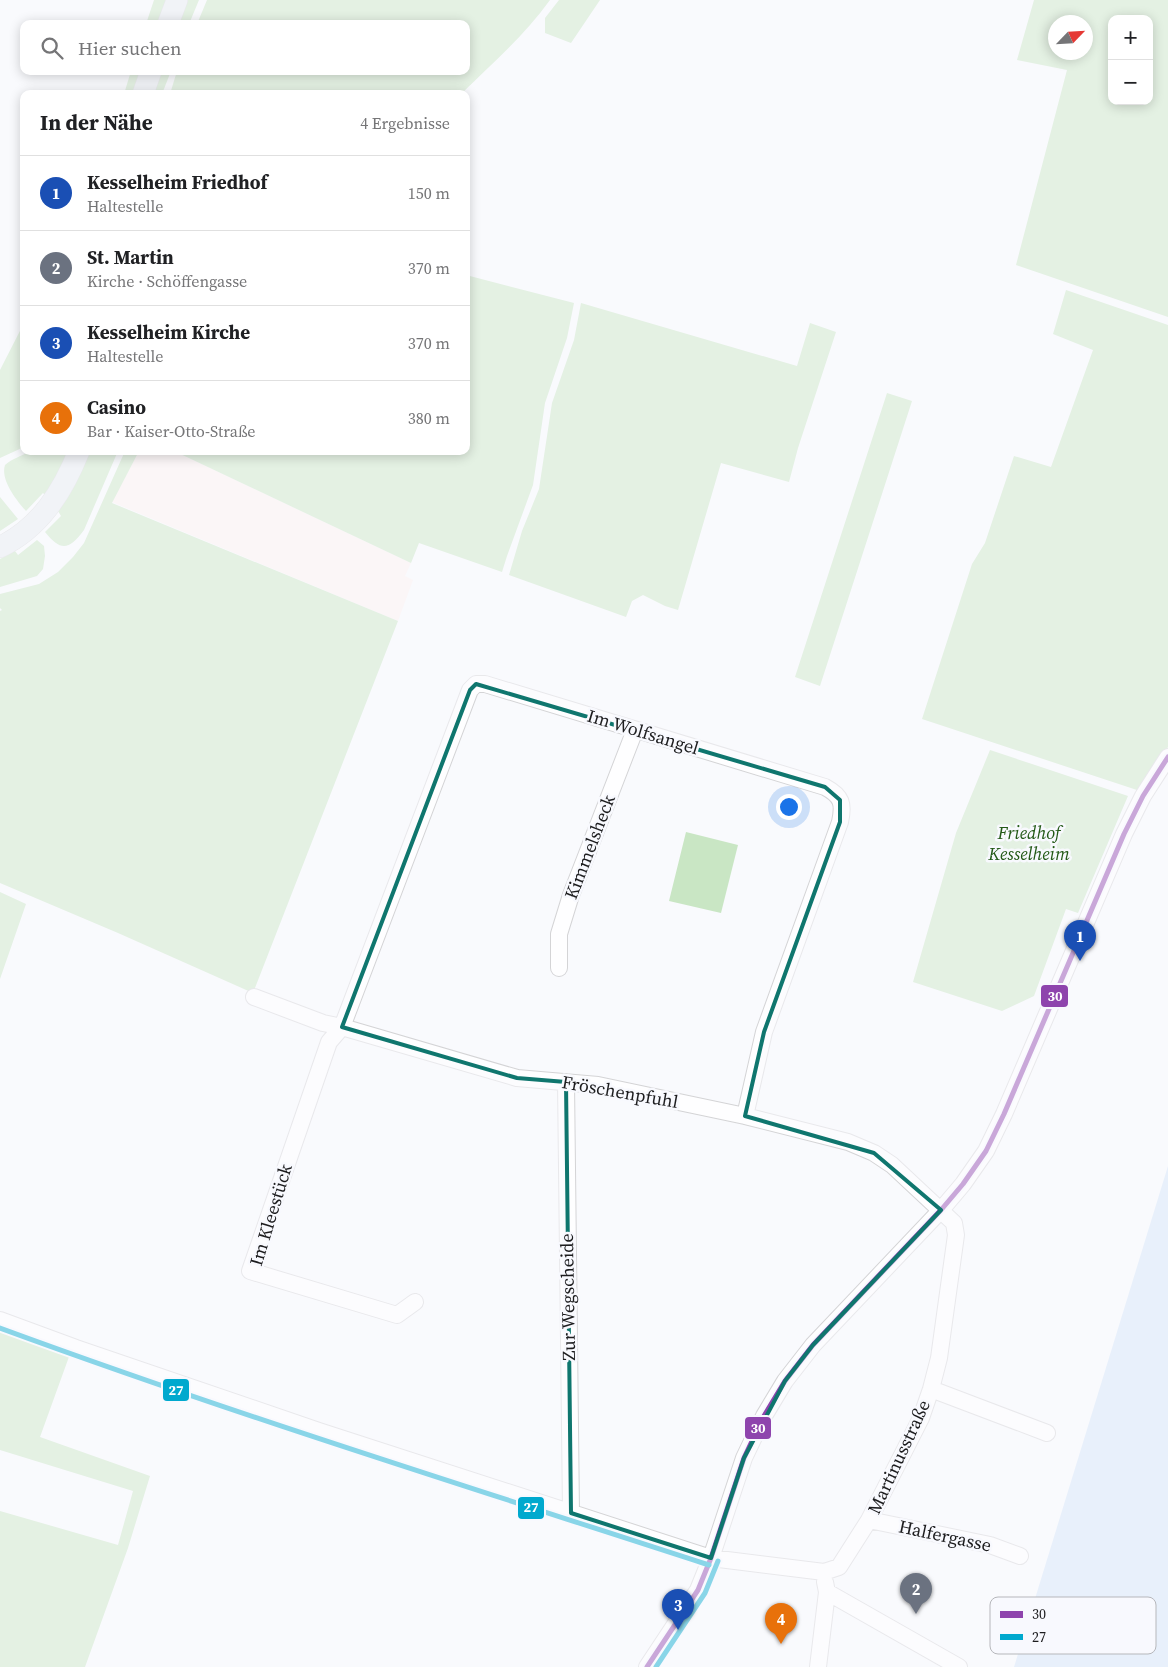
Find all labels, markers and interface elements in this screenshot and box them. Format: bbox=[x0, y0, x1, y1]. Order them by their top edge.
north arrow bbox=[1048, 15, 1093, 60]
map controls bbox=[1108, 15, 1153, 105]
button: + bbox=[1108, 15, 1153, 60]
search box bbox=[20, 20, 470, 75]
icon: search bbox=[38, 34, 66, 62]
text: Hier suchen bbox=[78, 35, 182, 61]
button: − bbox=[1108, 60, 1153, 105]
text: In der Nähe bbox=[40, 108, 153, 137]
text: 4 Ergebnisse bbox=[360, 112, 450, 134]
text: Kesselheim Friedhof bbox=[87, 169, 267, 195]
text: 1 bbox=[52, 182, 60, 204]
text: 150 m bbox=[408, 182, 450, 204]
text: Haltestelle bbox=[87, 195, 163, 217]
text: St. Martin bbox=[87, 244, 174, 270]
text: 2 bbox=[52, 257, 60, 279]
text: 370 m bbox=[408, 257, 450, 279]
text: Kirche · Schöffengasse bbox=[87, 270, 247, 292]
text: Kesselheim Kirche bbox=[87, 319, 250, 345]
text: 3 bbox=[52, 332, 60, 354]
text: 370 m bbox=[408, 332, 450, 354]
text: Haltestelle bbox=[87, 345, 163, 367]
text: Casino bbox=[87, 394, 146, 420]
text: 4 bbox=[52, 407, 60, 429]
text: 380 m bbox=[408, 407, 450, 429]
text: Bar · Kaiser-Otto-Straße bbox=[87, 420, 256, 442]
street label: Im Wolfsangel bbox=[584, 703, 702, 760]
street label: Kimmelsheck bbox=[558, 791, 621, 903]
your location bbox=[776, 794, 802, 820]
park label: Friedhof Kesselheim bbox=[987, 820, 1070, 866]
pin: 1 bbox=[1064, 920, 1096, 961]
line badge: 30 bbox=[1040, 984, 1069, 1008]
text: 30 bbox=[1047, 986, 1063, 1006]
street label: Fröschenpfuhl bbox=[560, 1069, 680, 1114]
street label: Im Kleestück bbox=[243, 1161, 298, 1269]
street label: Zur Wegscheide bbox=[554, 1233, 581, 1361]
line badge: 27 bbox=[162, 1378, 190, 1402]
text: 27 bbox=[168, 1380, 184, 1400]
street label: Martinusstraße bbox=[861, 1396, 936, 1518]
line badge: 30 bbox=[744, 1416, 772, 1440]
text: 30 bbox=[750, 1418, 766, 1438]
line badge: 27 bbox=[517, 1496, 545, 1520]
text: 27 bbox=[523, 1497, 539, 1517]
street label: Halfergasse bbox=[897, 1514, 994, 1558]
pin: 2 bbox=[900, 1573, 932, 1614]
pin: 3 bbox=[662, 1589, 694, 1630]
legend bbox=[990, 1597, 1156, 1654]
pin: 4 bbox=[765, 1603, 797, 1644]
text: 30 bbox=[1032, 1604, 1046, 1624]
text: 27 bbox=[1032, 1627, 1046, 1647]

